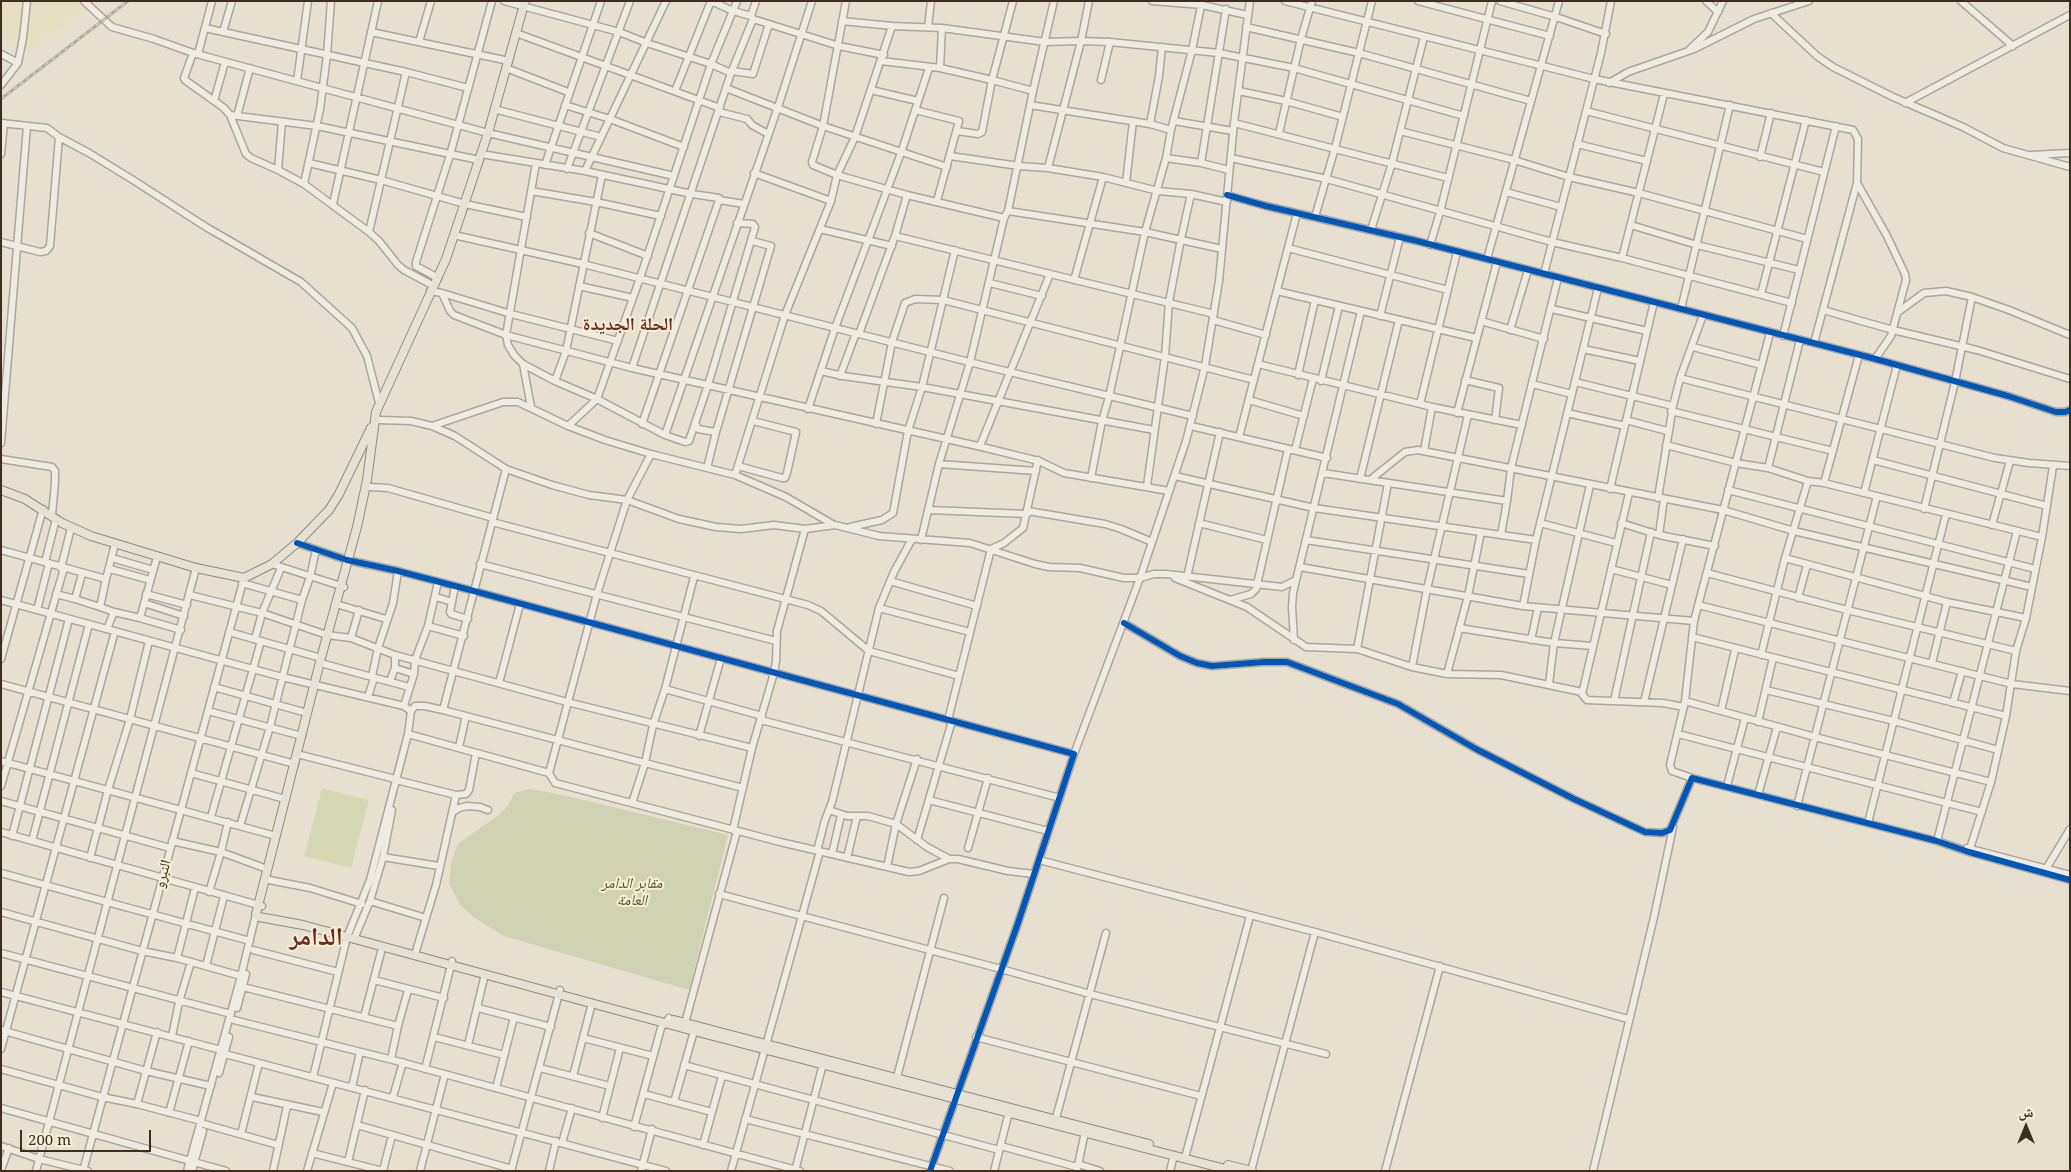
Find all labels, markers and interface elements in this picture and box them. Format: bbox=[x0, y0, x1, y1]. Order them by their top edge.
district label: الحلة الجديدة bbox=[583, 314, 673, 336]
street label: النبرو bbox=[151, 858, 175, 890]
park label: مقابر الدامر العامة bbox=[602, 875, 662, 910]
district label: الدامر bbox=[289, 923, 343, 953]
north arrow bbox=[2001, 1102, 2051, 1152]
text: ش bbox=[2019, 1102, 2033, 1121]
scale bar bbox=[22, 1120, 154, 1152]
text: 200 m bbox=[28, 1129, 71, 1149]

